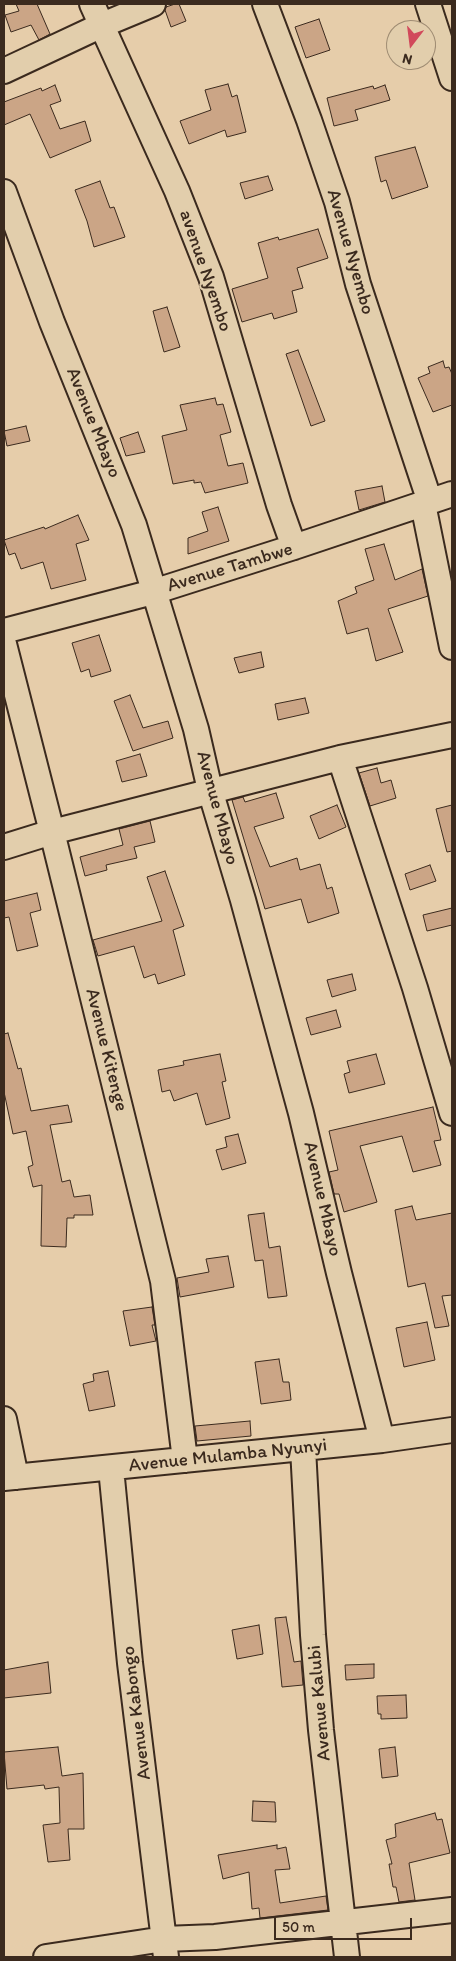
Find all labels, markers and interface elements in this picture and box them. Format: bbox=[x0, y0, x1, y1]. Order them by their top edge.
north arrow bbox=[386, 20, 436, 70]
text: N bbox=[400, 50, 414, 68]
street label: Avenue Nyembo bbox=[321, 187, 379, 317]
street label: avenue Nyembo bbox=[173, 207, 237, 335]
street label: Avenue Mbayo bbox=[61, 365, 125, 481]
street label: Avenue Tambwe bbox=[164, 538, 296, 598]
street label: Avenue Mbayo bbox=[191, 749, 243, 867]
street label: Avenue Kitenge bbox=[80, 986, 132, 1114]
street label: Avenue Mbayo bbox=[298, 1139, 346, 1259]
street label: Avenue Mulamba Nyunyi bbox=[128, 1434, 328, 1478]
street label: Avenue Kalubi bbox=[304, 1644, 336, 1762]
street label: Avenue Kabongo bbox=[117, 1645, 157, 1781]
scale bar bbox=[276, 1908, 414, 1940]
text: 50 m bbox=[282, 1918, 315, 1936]

